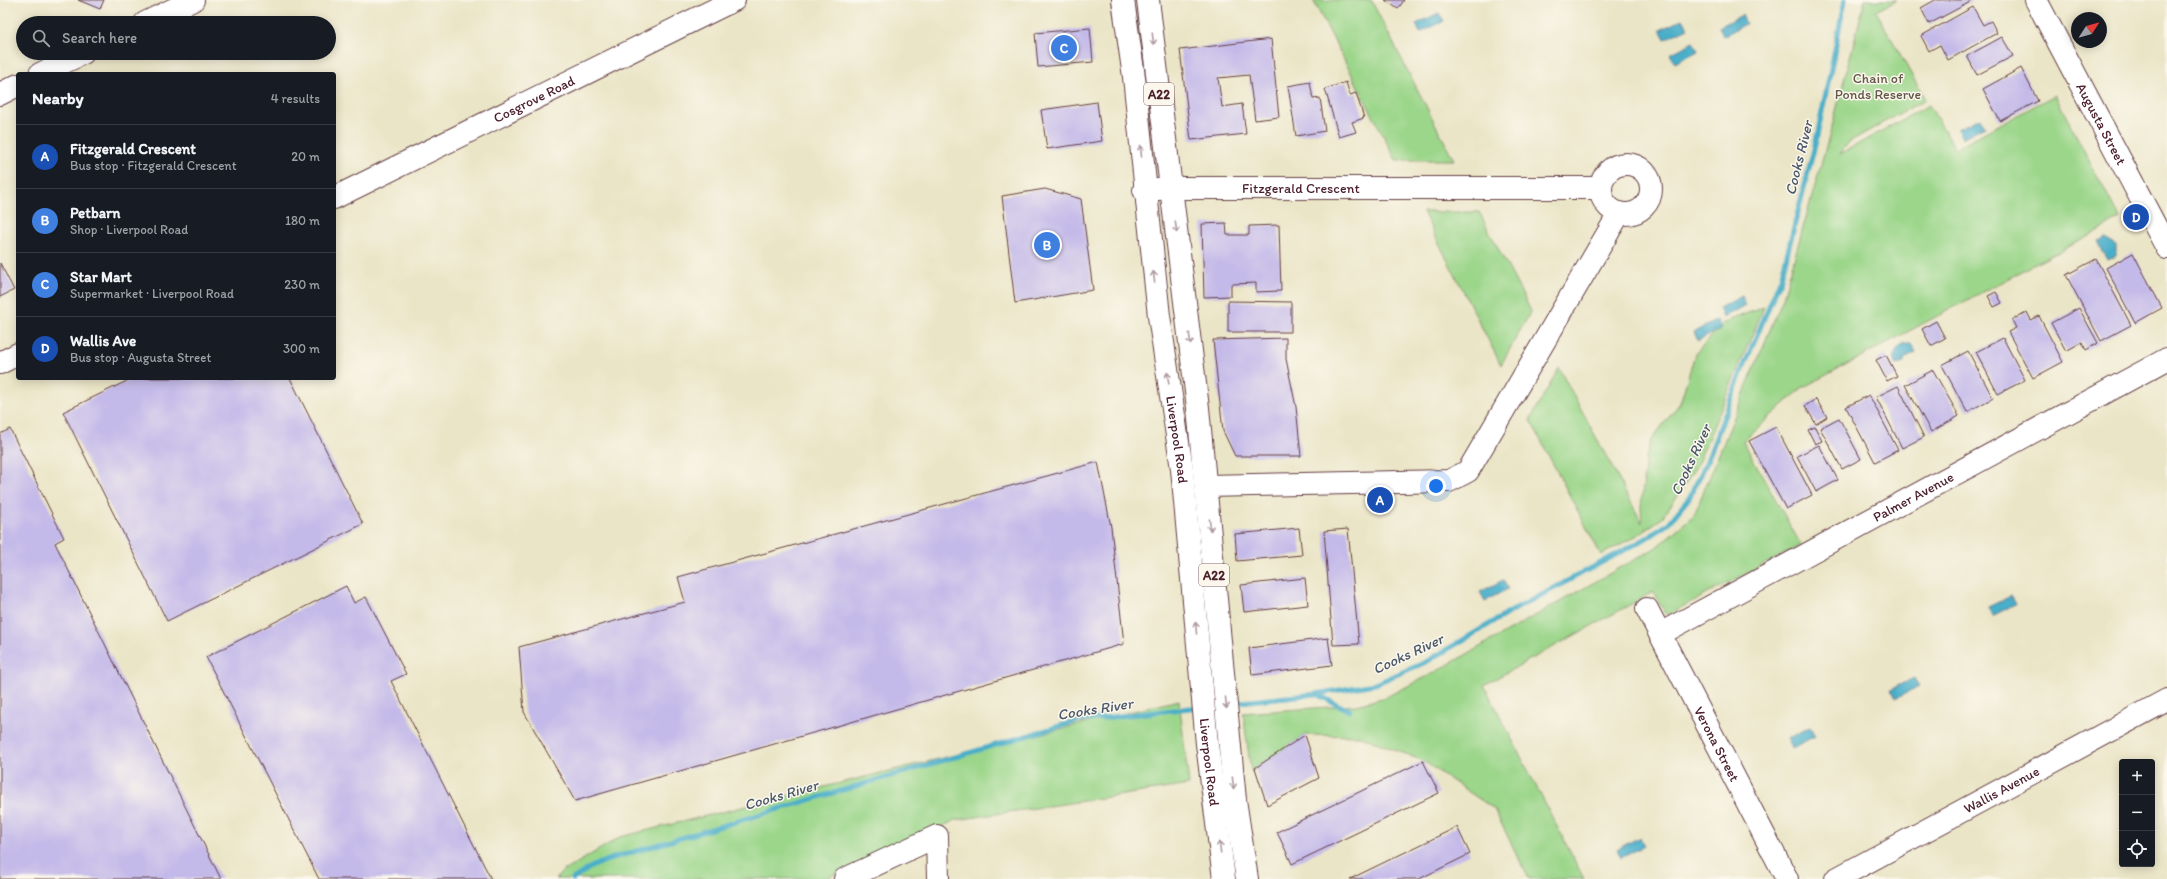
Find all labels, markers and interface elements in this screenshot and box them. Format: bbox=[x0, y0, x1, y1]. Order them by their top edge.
north arrow bbox=[2071, 12, 2107, 48]
search box bbox=[16, 16, 336, 60]
icon: search bbox=[30, 27, 52, 49]
text: Search here bbox=[62, 29, 137, 47]
one-way arrow bbox=[1149, 32, 1156, 45]
pin: C bbox=[1051, 33, 1077, 63]
park label: Chain of Ponds Reserve bbox=[1835, 70, 1921, 103]
street label: Cosgrove Road bbox=[491, 72, 578, 127]
street label: Augusta Street bbox=[2072, 80, 2130, 168]
road number: A22 bbox=[1144, 83, 1174, 105]
text: Nearby bbox=[32, 88, 84, 108]
text: 4 results bbox=[271, 91, 320, 106]
water label: Cooks River bbox=[1781, 117, 1817, 197]
text: Fitzgerald Crescent bbox=[70, 140, 196, 158]
one-way arrow bbox=[1137, 145, 1145, 158]
text: A bbox=[41, 149, 49, 164]
text: 20 m bbox=[291, 149, 320, 164]
text: Bus stop · Fitzgerald Crescent bbox=[70, 158, 237, 173]
street label: Fitzgerald Crescent bbox=[1242, 180, 1360, 197]
pin: D bbox=[2123, 202, 2149, 232]
text: Petbarn bbox=[70, 204, 121, 222]
text: B bbox=[41, 213, 49, 228]
text: 180 m bbox=[285, 213, 320, 228]
one-way arrow bbox=[1172, 220, 1180, 233]
text: Shop · Liverpool Road bbox=[70, 222, 188, 237]
pin: B bbox=[1034, 230, 1060, 260]
text: Star Mart bbox=[70, 268, 132, 286]
one-way arrow bbox=[1150, 271, 1158, 284]
text: C bbox=[41, 277, 49, 292]
text: 230 m bbox=[284, 277, 320, 292]
text: Supermarket · Liverpool Road bbox=[70, 286, 234, 301]
text: Wallis Ave bbox=[70, 332, 136, 350]
one-way arrow bbox=[1187, 332, 1194, 345]
text: D bbox=[41, 341, 49, 356]
text: 300 m bbox=[283, 341, 320, 356]
text: Bus stop · Augusta Street bbox=[70, 350, 211, 365]
one-way arrow bbox=[1164, 372, 1172, 385]
street label: Liverpool Road bbox=[1162, 395, 1191, 485]
water label: Cooks River bbox=[1667, 420, 1716, 498]
street label: Palmer Avenue bbox=[1870, 468, 1957, 526]
your location bbox=[1426, 476, 1446, 496]
pin: A bbox=[1367, 485, 1393, 515]
one-way arrow bbox=[1206, 518, 1213, 531]
road number: A22 bbox=[1199, 564, 1229, 586]
one-way arrow bbox=[1193, 622, 1200, 635]
water label: Cooks River bbox=[1370, 629, 1448, 678]
water label: Cooks River bbox=[1056, 694, 1136, 724]
one-way arrow bbox=[1222, 696, 1229, 709]
street label: Verona Street bbox=[1690, 704, 1743, 785]
street label: Liverpool Road bbox=[1196, 717, 1223, 807]
map controls bbox=[2119, 759, 2155, 867]
button: + bbox=[2119, 759, 2155, 795]
street label: Wallis Avenue bbox=[1961, 762, 2043, 817]
water label: Cooks River bbox=[742, 775, 822, 814]
one-way arrow bbox=[1230, 776, 1237, 789]
button: − bbox=[2119, 795, 2155, 831]
button: locate bbox=[2119, 831, 2155, 867]
one-way arrow bbox=[1216, 841, 1224, 854]

